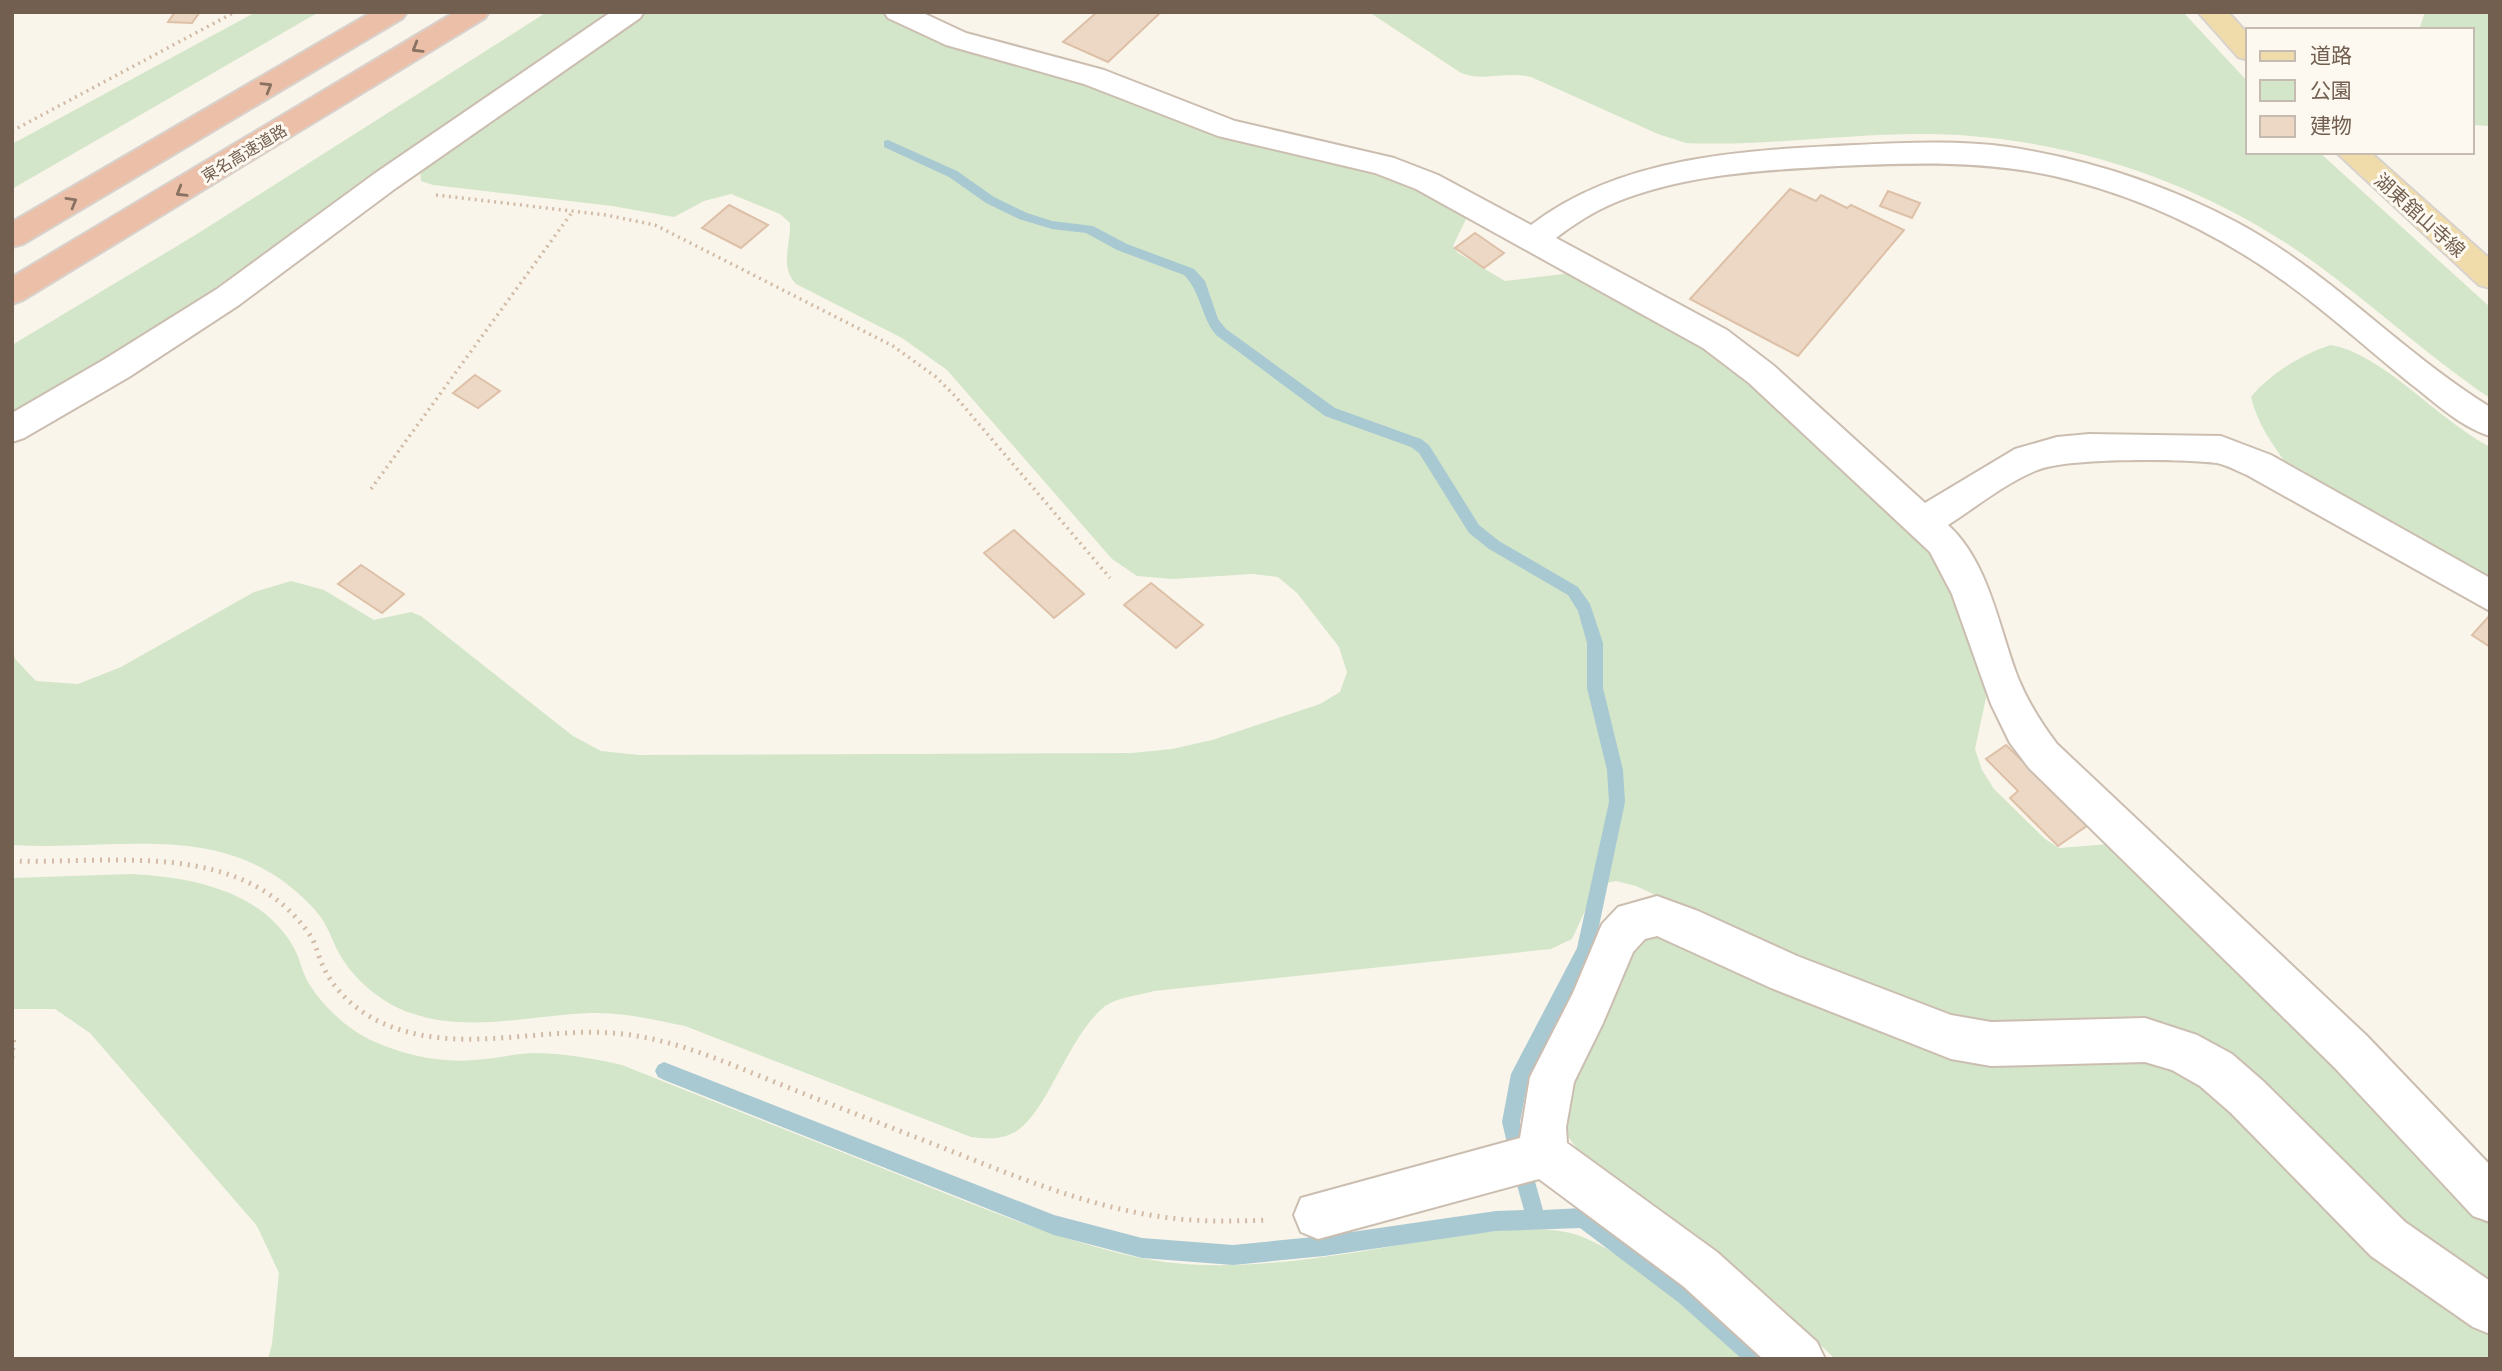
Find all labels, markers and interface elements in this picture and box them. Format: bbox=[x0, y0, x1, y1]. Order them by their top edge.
legend bbox=[2246, 28, 2474, 154]
one-way arrow bbox=[411, 40, 424, 53]
text: 道路 bbox=[2310, 44, 2352, 67]
text: 公園 bbox=[2310, 79, 2352, 102]
one-way arrow bbox=[260, 82, 273, 95]
text: 建物 bbox=[2310, 114, 2352, 137]
street label: 東名高速道路 bbox=[199, 121, 290, 185]
street label: 湖東舘山寺線 bbox=[2370, 169, 2469, 261]
one-way arrow bbox=[175, 184, 188, 197]
one-way arrow bbox=[64, 197, 77, 210]

